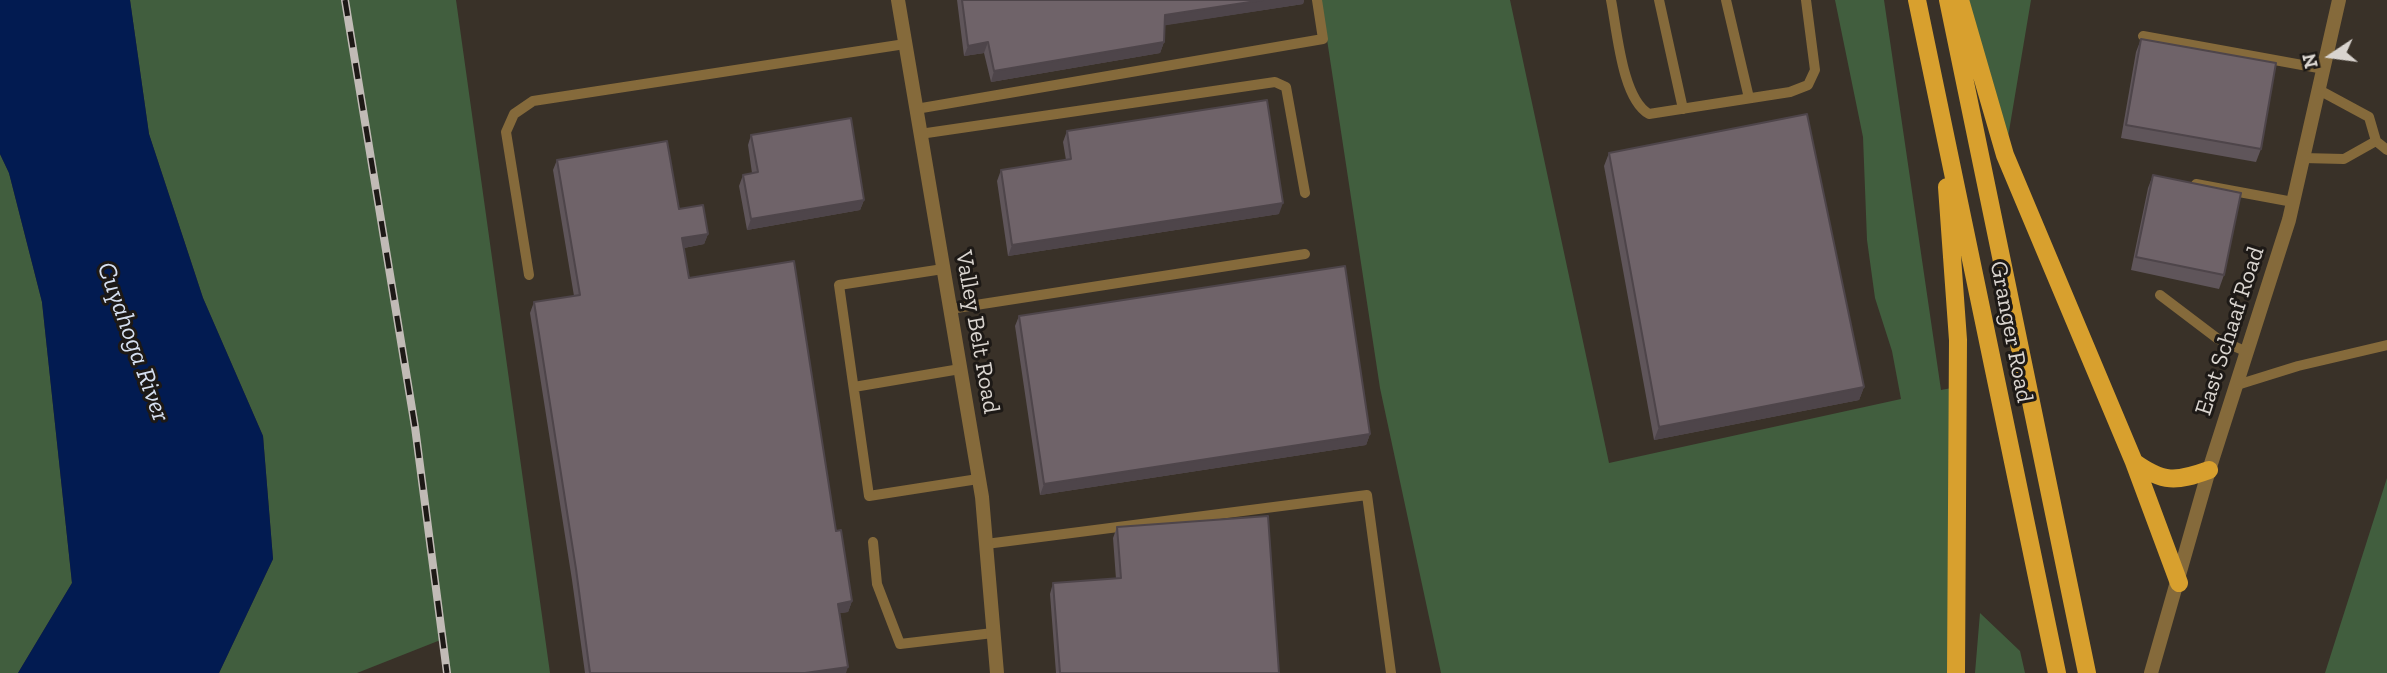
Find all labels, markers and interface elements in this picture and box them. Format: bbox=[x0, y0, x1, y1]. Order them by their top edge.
north arrow bbox=[2296, 21, 2366, 91]
text: N bbox=[2297, 51, 2323, 70]
street label: East Schaaf Road bbox=[2189, 243, 2271, 419]
street label: Valley Belt Road bbox=[948, 248, 1006, 416]
water label: Cuyahoga River bbox=[90, 258, 176, 426]
street label: Granger Road bbox=[1983, 259, 2039, 405]

